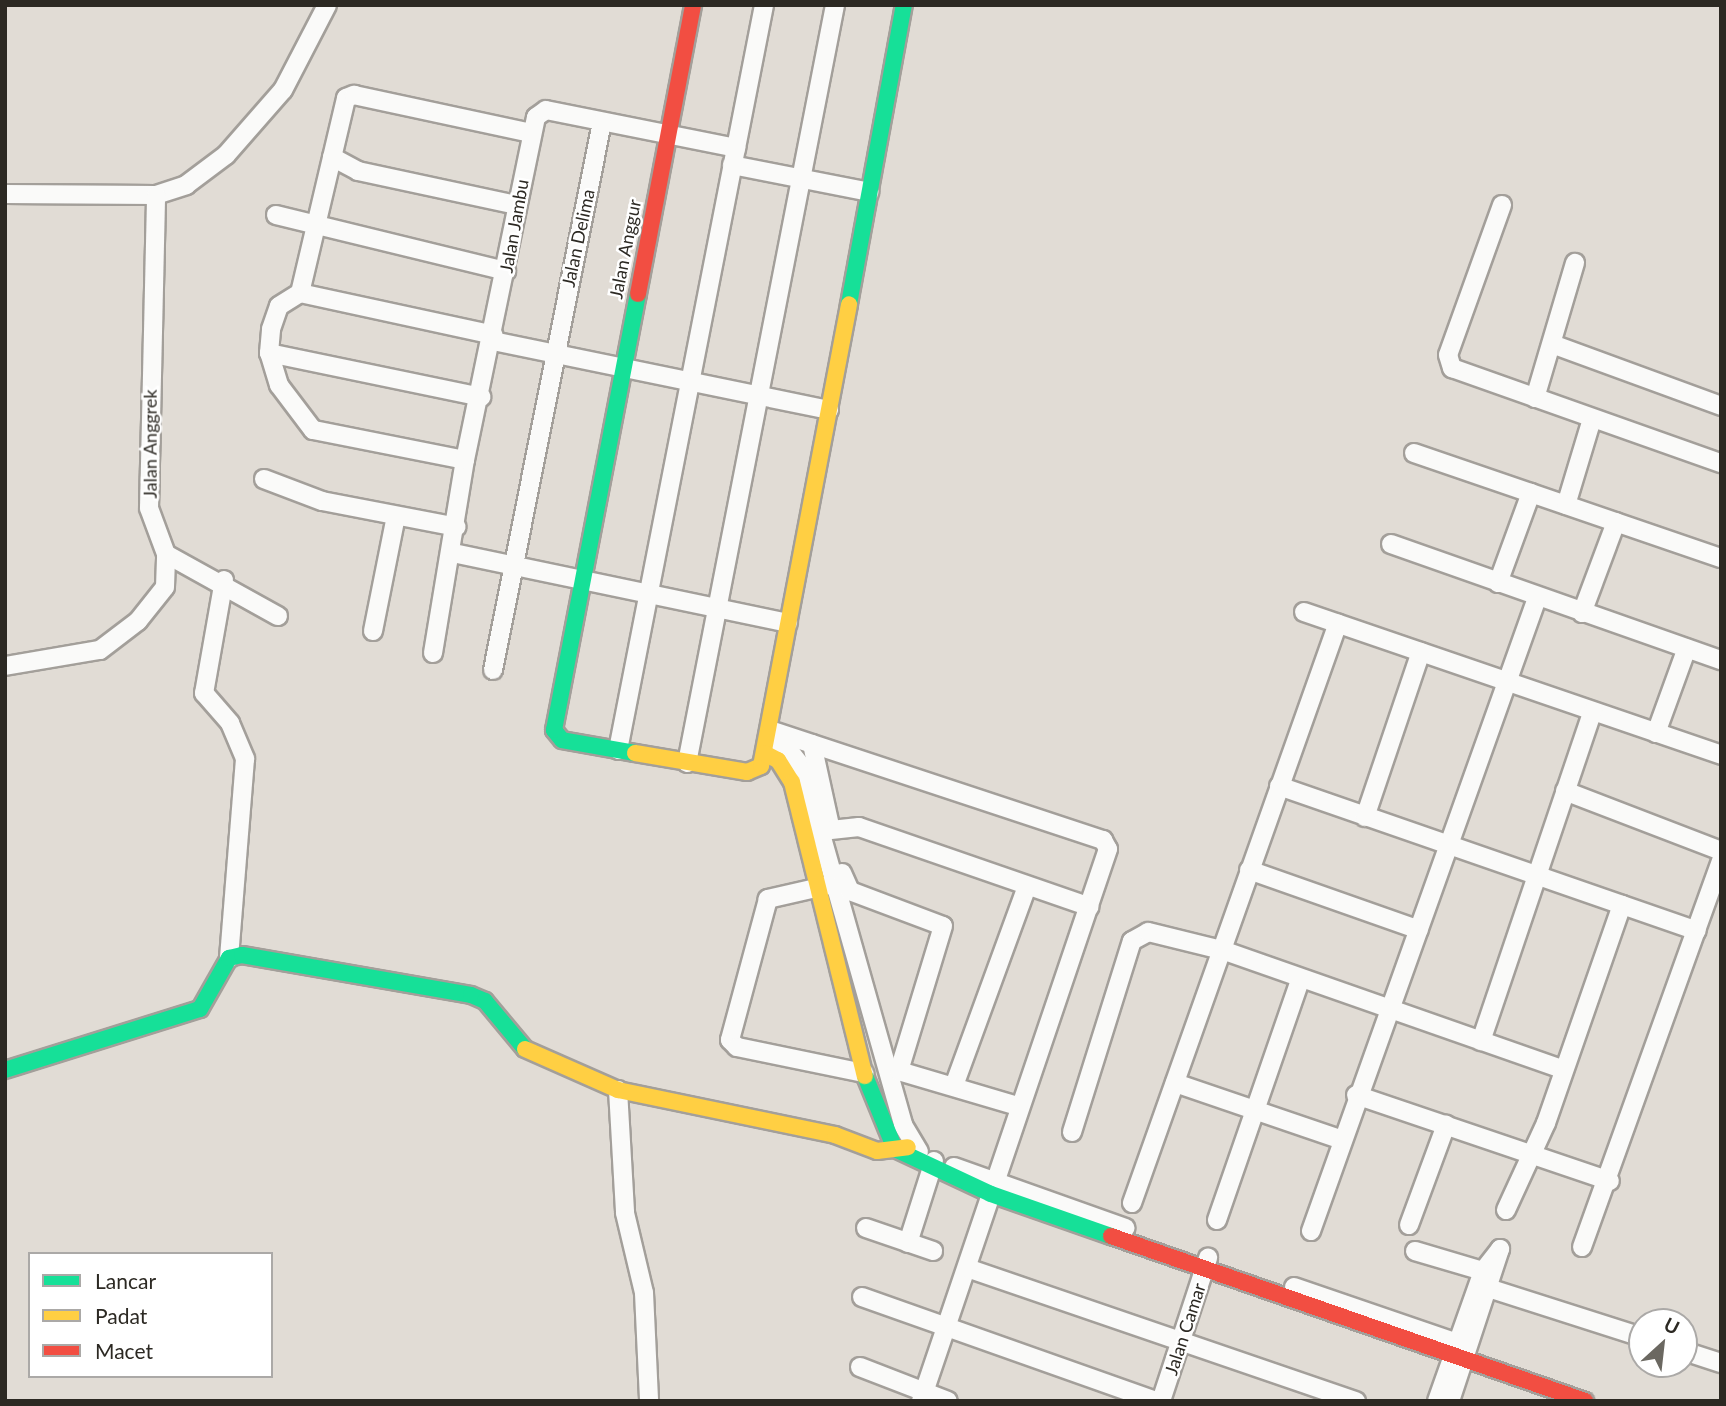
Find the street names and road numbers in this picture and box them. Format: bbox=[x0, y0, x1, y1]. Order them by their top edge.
street label: Jalan Jambu bbox=[495, 177, 533, 275]
street label: Jalan Delima bbox=[557, 187, 599, 289]
street label: Jalan Anggur bbox=[605, 197, 645, 301]
street label: Jalan Anggrek bbox=[139, 389, 161, 499]
street label: Jalan Camar bbox=[1160, 1280, 1210, 1378]

